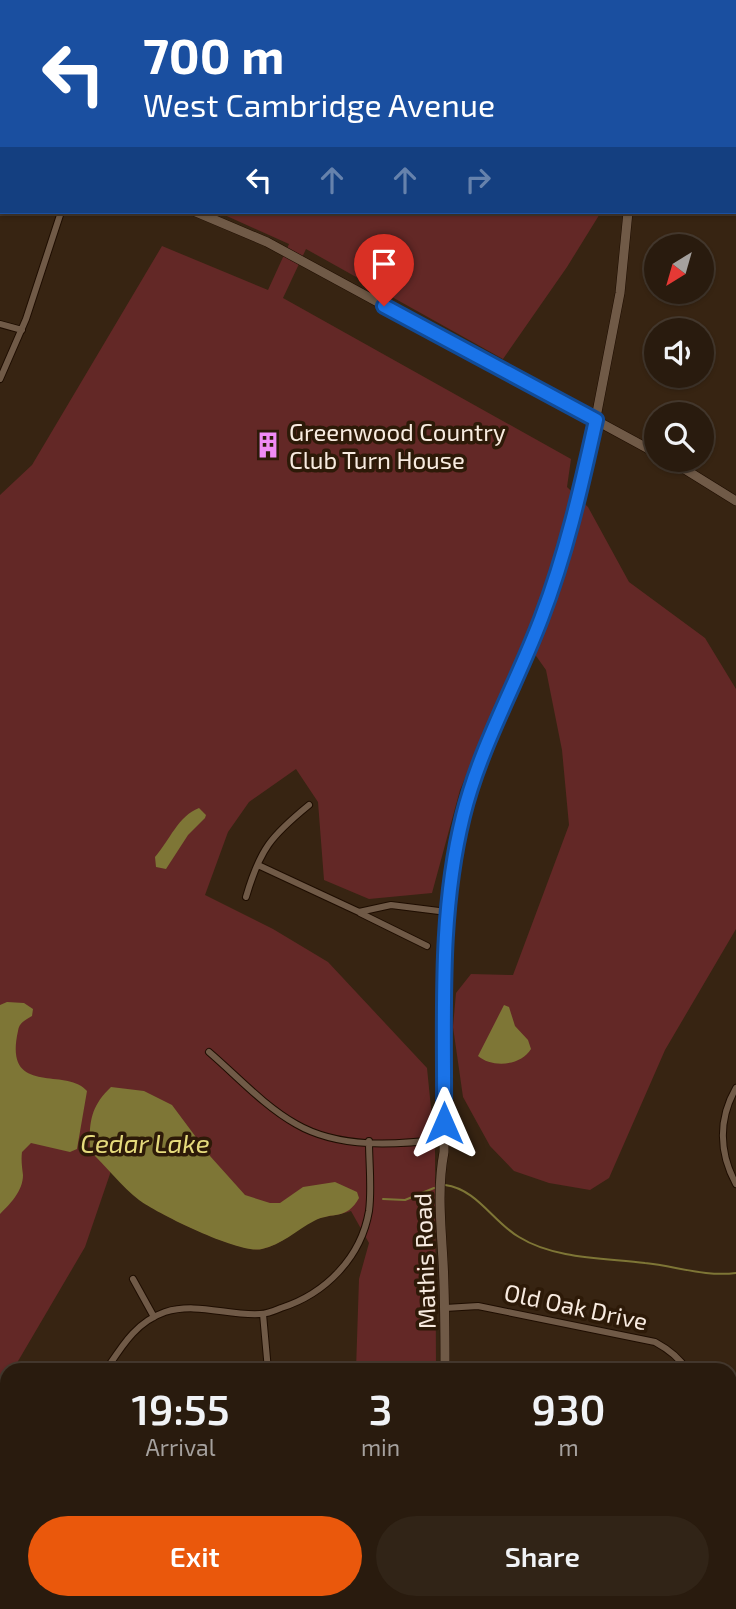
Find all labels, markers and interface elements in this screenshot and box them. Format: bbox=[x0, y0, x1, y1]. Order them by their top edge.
text: 700 m bbox=[143, 25, 284, 84]
icon: left bbox=[28, 28, 119, 119]
text: West Cambridge Avenue bbox=[143, 85, 495, 123]
icon: left bbox=[240, 161, 278, 199]
icon: ahead bbox=[313, 161, 351, 199]
icon: ahead bbox=[386, 161, 424, 199]
icon: right bbox=[459, 161, 497, 199]
pin bbox=[354, 234, 414, 306]
north arrow bbox=[644, 234, 714, 304]
map controls bbox=[644, 234, 714, 472]
icon: arrive bbox=[365, 245, 403, 283]
button: sound bbox=[644, 318, 714, 388]
button: search bbox=[644, 402, 714, 472]
place label: Greenwood Country Club Turn House bbox=[289, 417, 506, 474]
building icon: Greenwood Country Club Turn House bbox=[253, 430, 283, 460]
position arrow bbox=[407, 1086, 481, 1160]
water label: Cedar Lake bbox=[80, 1127, 210, 1158]
street label: Mathis Road bbox=[407, 1192, 441, 1330]
street label: Old Oak Drive bbox=[502, 1277, 650, 1335]
text: 19:55 bbox=[131, 1383, 230, 1433]
text: 3 bbox=[369, 1383, 392, 1433]
text: 930 bbox=[532, 1383, 606, 1433]
text: Arrival bbox=[145, 1433, 215, 1461]
text: min bbox=[361, 1433, 400, 1461]
text: m bbox=[558, 1433, 579, 1461]
button: Exit bbox=[28, 1516, 362, 1596]
button: Share bbox=[376, 1516, 709, 1596]

